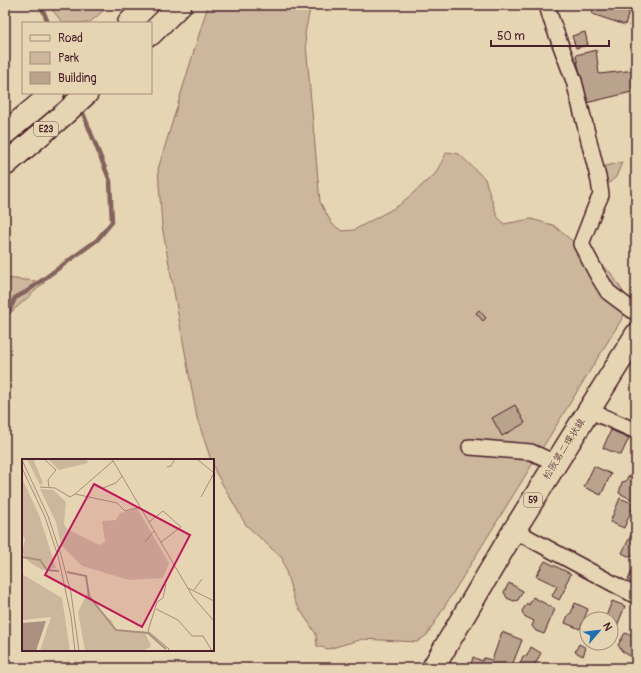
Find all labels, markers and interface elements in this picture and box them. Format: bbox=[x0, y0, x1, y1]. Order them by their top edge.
legend bbox=[22, 22, 152, 94]
scale bar bbox=[491, 22, 609, 48]
text: 50 m bbox=[497, 29, 525, 44]
text: Road bbox=[58, 31, 83, 46]
text: Park bbox=[58, 51, 79, 66]
text: Building bbox=[58, 71, 97, 86]
road number: E23 bbox=[34, 122, 58, 136]
street label: 松阪第二環状線 bbox=[540, 416, 588, 482]
inset map bbox=[22, 459, 214, 651]
road number: 59 bbox=[524, 493, 542, 507]
north arrow bbox=[579, 611, 619, 651]
text: N bbox=[600, 620, 615, 633]

